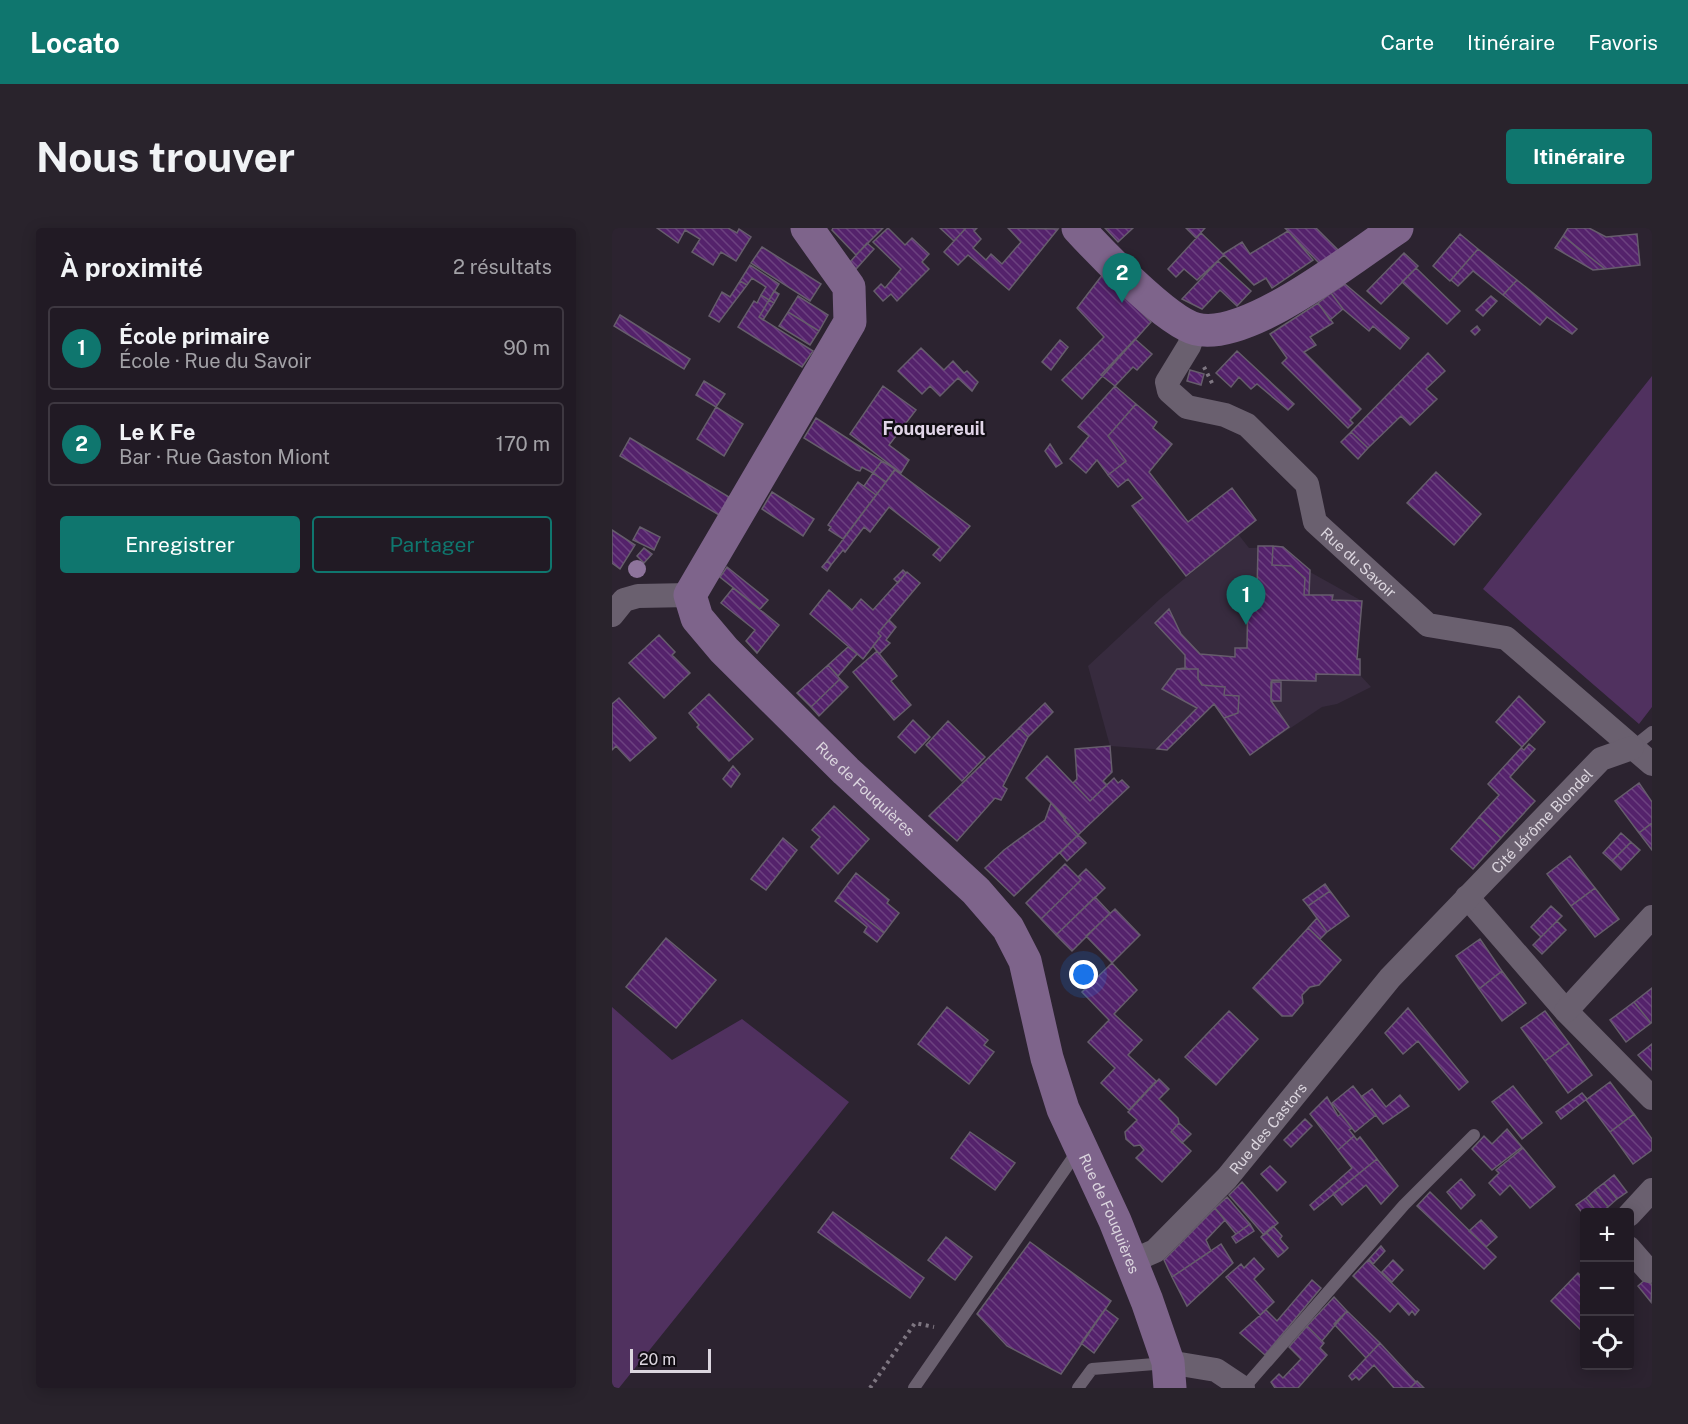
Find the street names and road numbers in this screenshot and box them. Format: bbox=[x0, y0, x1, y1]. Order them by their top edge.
street label: Rue du Savoir bbox=[1318, 524, 1400, 601]
street label: Rue de Fouquières bbox=[813, 738, 919, 839]
street label: Cité Jérôme Blondel bbox=[1487, 765, 1596, 877]
street label: Rue des Castors bbox=[1226, 1079, 1310, 1177]
street label: Rue de Fouquières bbox=[1076, 1151, 1144, 1276]

